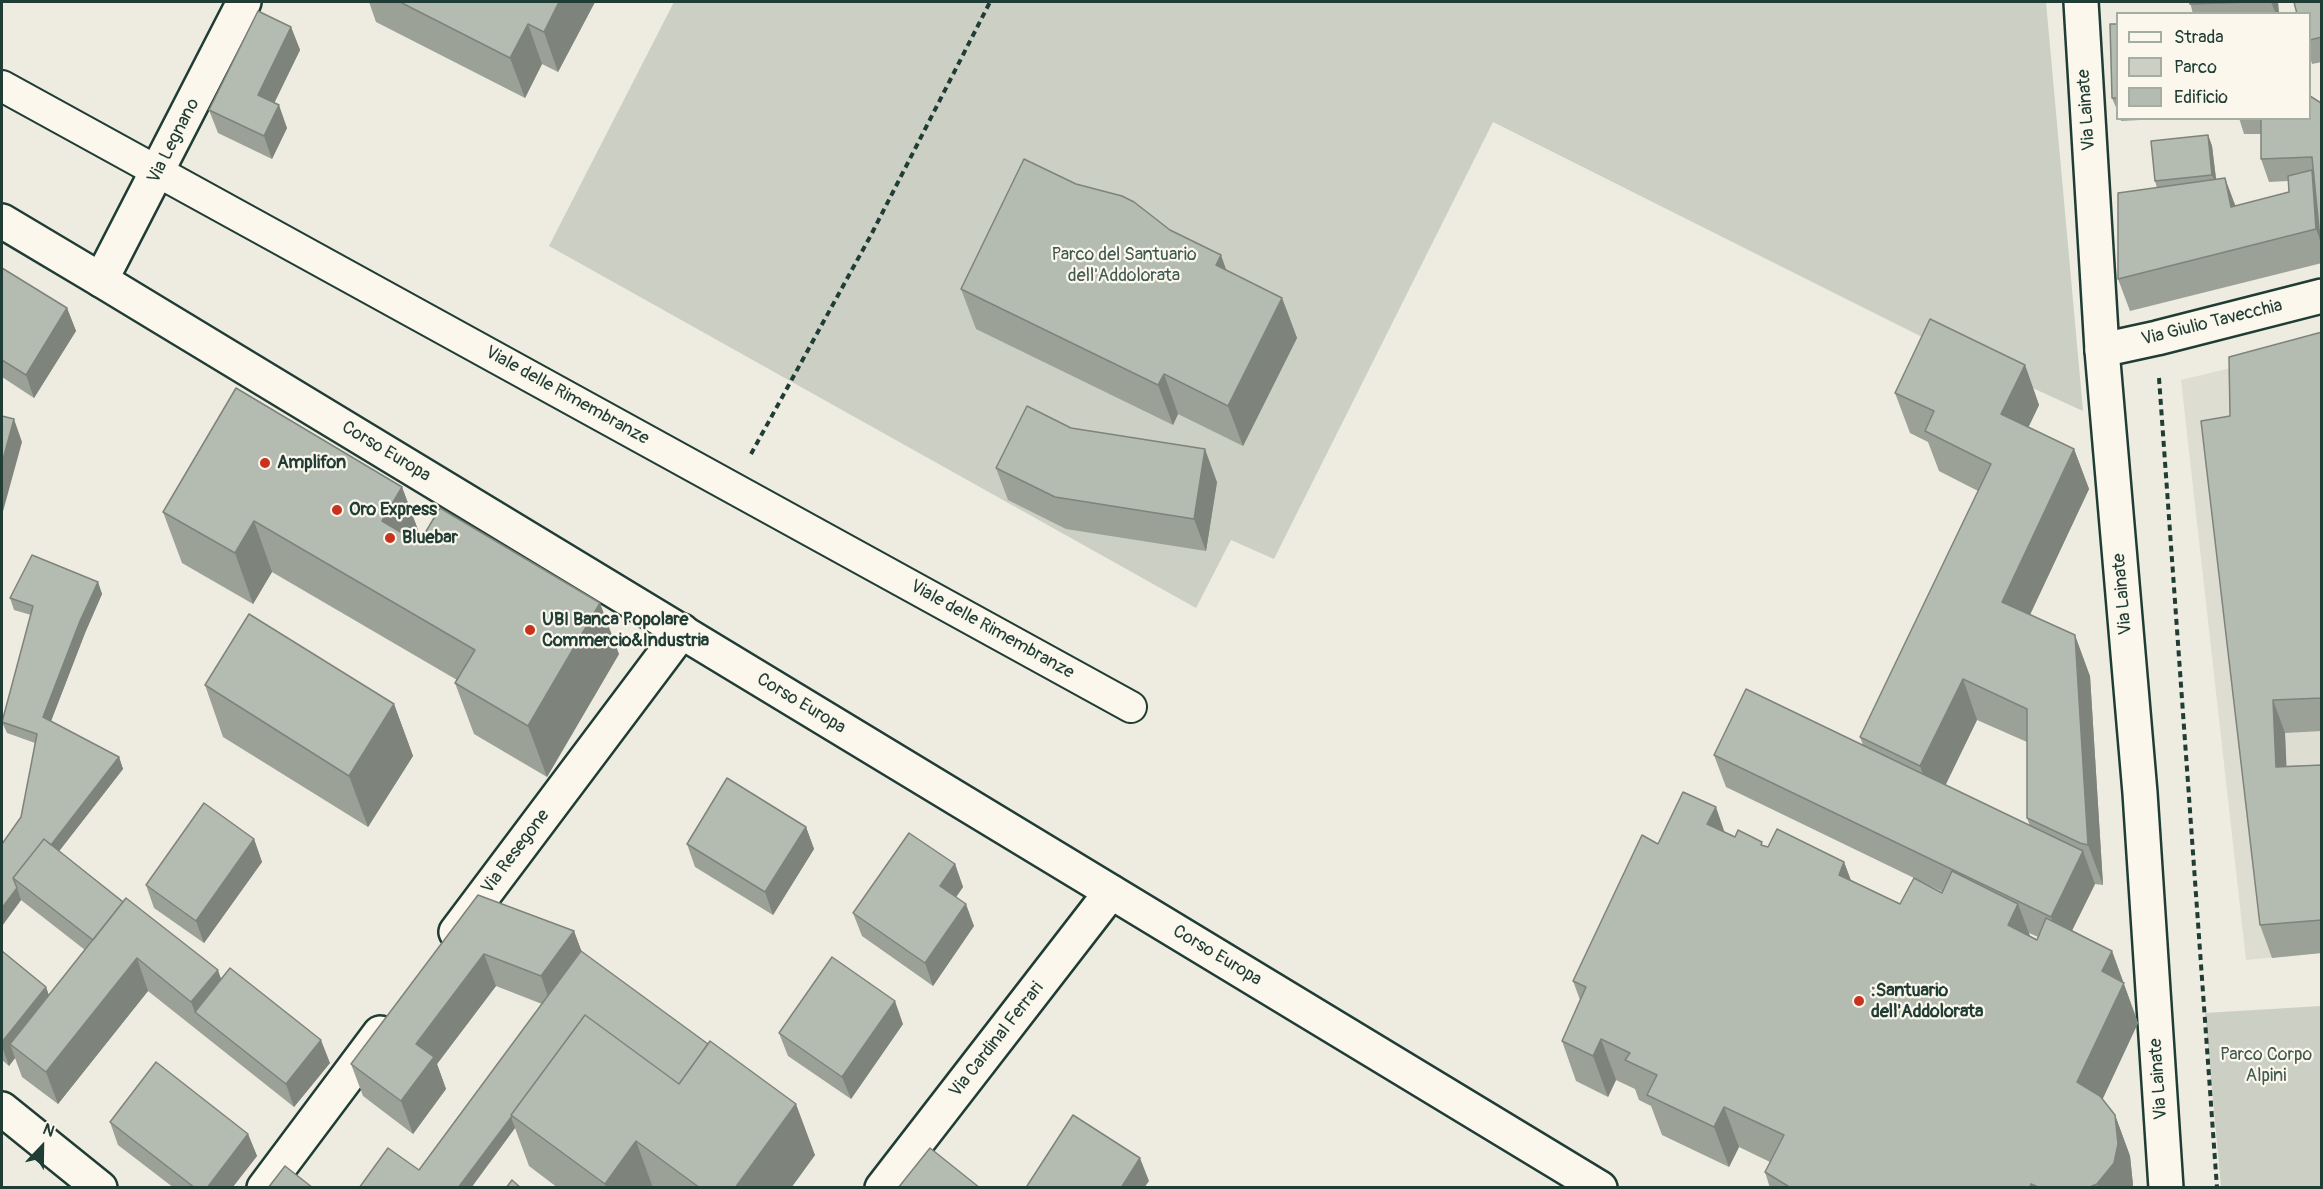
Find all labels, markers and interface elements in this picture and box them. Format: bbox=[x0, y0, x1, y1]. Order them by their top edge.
legend bbox=[2116, 12, 2311, 120]
text: Strada bbox=[2174, 26, 2224, 49]
text: Parco bbox=[2174, 56, 2217, 79]
street label: Via Lainate bbox=[2073, 68, 2101, 152]
text: Edificio bbox=[2174, 86, 2228, 109]
street label: Via Legnano bbox=[143, 95, 205, 187]
park label: Parco del Santuario dell'Addolorata bbox=[1051, 244, 1197, 286]
street label: Via Giulio Tavecchia bbox=[2139, 295, 2285, 351]
street label: Viale delle Rimembranze bbox=[481, 342, 653, 450]
street label: Corso Europa bbox=[338, 417, 434, 487]
place label: Amplifon bbox=[277, 452, 346, 474]
marker: Amplifon bbox=[258, 456, 272, 470]
place label: Oro Express bbox=[349, 499, 437, 521]
marker: Oro Express bbox=[330, 503, 344, 517]
place label: Bluebar bbox=[402, 527, 458, 549]
marker: Bluebar bbox=[383, 531, 397, 545]
street label: Via Lainate bbox=[2109, 552, 2137, 636]
street label: Viale delle Rimembranze bbox=[906, 576, 1078, 684]
place label: UBI Banca Popolare Commercio&Industria bbox=[542, 609, 709, 652]
marker: UBI Banca Popolare Commercio&Industria bbox=[523, 623, 537, 637]
street label: Corso Europa bbox=[753, 669, 849, 739]
street label: Via Resegone bbox=[477, 806, 555, 898]
street label: Corso Europa bbox=[1169, 921, 1265, 991]
street label: Via Cardinal Ferrari bbox=[945, 978, 1049, 1102]
place label: :Santuario dell'Addolorata bbox=[1871, 980, 1983, 1022]
marker: :Santuario dell'Addolorata bbox=[1852, 994, 1866, 1008]
street label: Via Lainate bbox=[2145, 1037, 2173, 1121]
park label: Parco Corpo Alpini bbox=[2220, 1044, 2312, 1086]
north arrow bbox=[12, 1117, 72, 1177]
text: N bbox=[40, 1119, 58, 1142]

